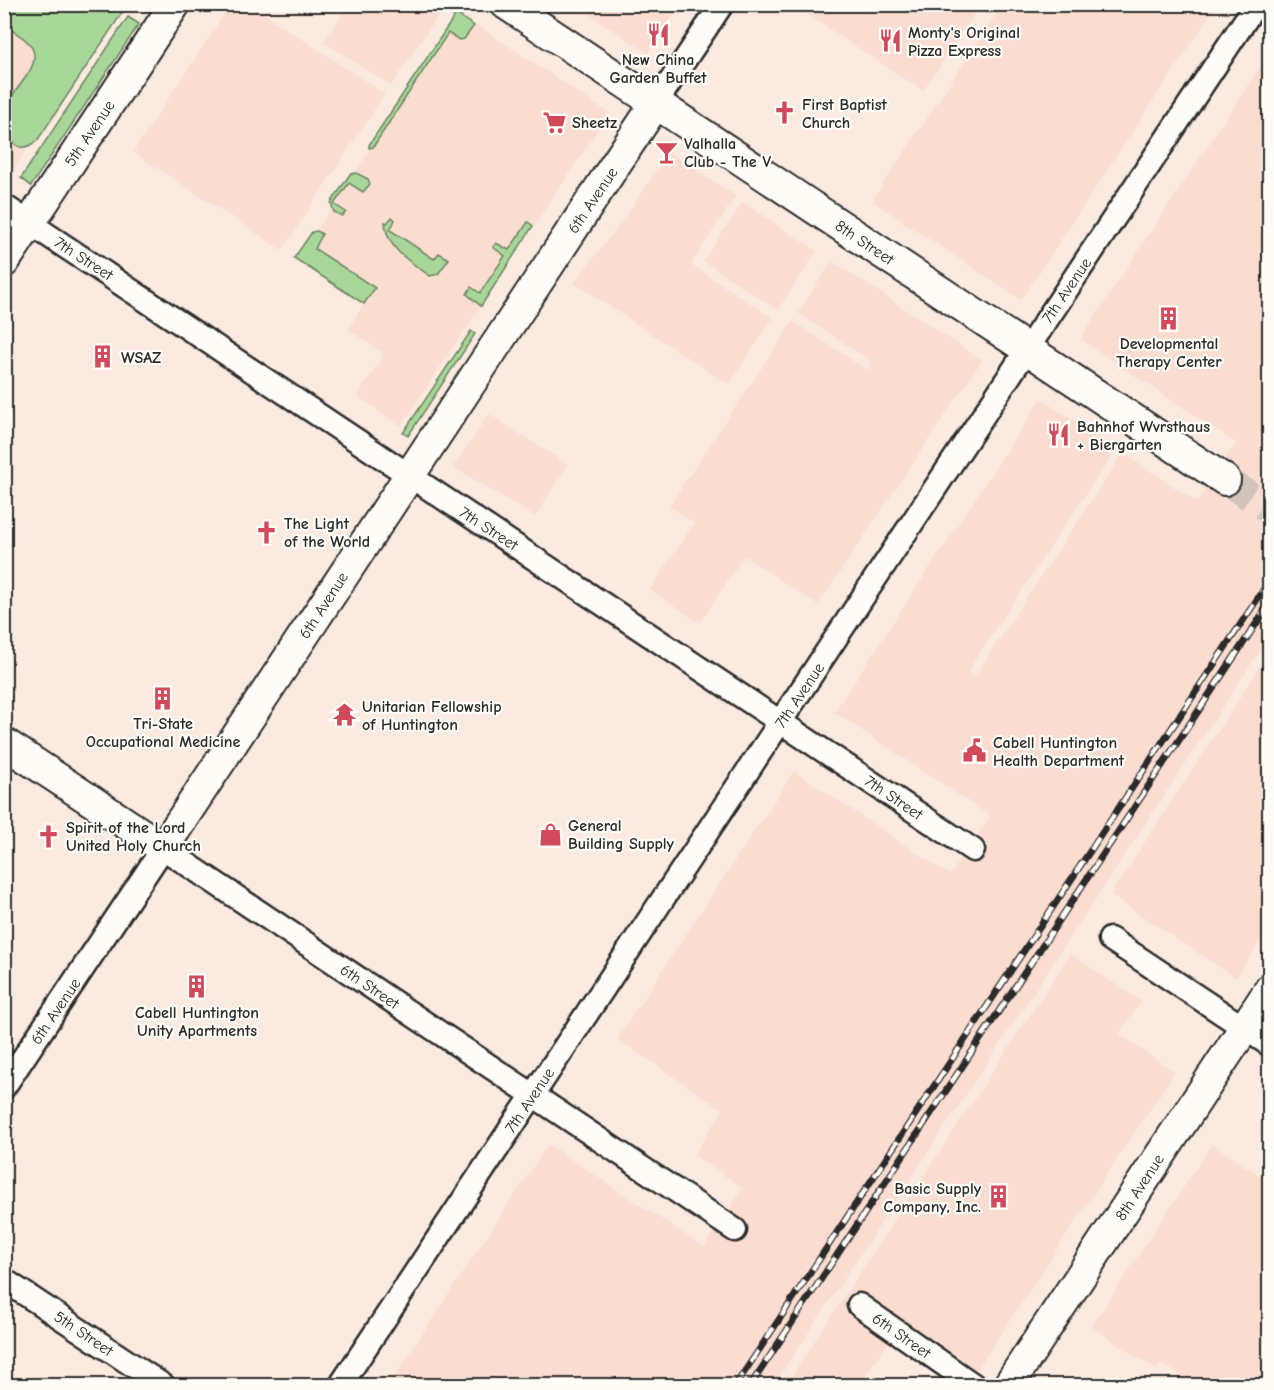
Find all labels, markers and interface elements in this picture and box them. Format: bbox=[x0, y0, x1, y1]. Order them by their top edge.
restaurant icon: New China Garden Buffet bbox=[645, 21, 671, 47]
place label: Monty's Original Pizza Express bbox=[908, 24, 1020, 60]
restaurant icon: Monty's Original Pizza Express bbox=[877, 28, 903, 54]
place label: New China Garden Buffet bbox=[609, 51, 707, 87]
place label: First Baptist Church bbox=[802, 96, 887, 132]
street label: 5th Avenue bbox=[61, 97, 119, 170]
church icon: First Baptist Church bbox=[771, 100, 797, 126]
supermarket icon: Sheetz bbox=[541, 109, 567, 135]
place label: Sheetz bbox=[572, 114, 617, 132]
place label: Valhalla Club - The V bbox=[684, 135, 771, 171]
bar icon: Valhalla Club - The V bbox=[653, 139, 679, 165]
street label: 6th Avenue bbox=[564, 164, 622, 237]
street label: 8th Street bbox=[832, 217, 898, 269]
street label: 7th Street bbox=[51, 233, 116, 285]
street label: 7th Avenue bbox=[1038, 255, 1095, 327]
building icon: Developmental Therapy Center bbox=[1156, 305, 1182, 331]
place label: Developmental Therapy Center bbox=[1116, 335, 1222, 371]
building icon: WSAZ bbox=[90, 344, 116, 370]
place label: WSAZ bbox=[121, 349, 162, 367]
place label: Bahnhof Wvrsthaus + Biergarten bbox=[1077, 418, 1210, 454]
restaurant icon: Bahnhof Wvrsthaus + Biergarten bbox=[1046, 422, 1072, 448]
street label: 7th Street bbox=[456, 503, 521, 555]
place label: The Light of the World bbox=[284, 515, 370, 551]
church icon: The Light of the World bbox=[253, 519, 279, 545]
street label: 6th Avenue bbox=[296, 569, 352, 642]
street label: 7th Avenue bbox=[771, 660, 828, 732]
building icon: Tri-State Occupational Medicine bbox=[150, 685, 176, 711]
place label: Unitarian Fellowship of Huntington bbox=[362, 698, 502, 734]
temple icon: Unitarian Fellowship of Huntington bbox=[331, 702, 357, 728]
place label: Tri-State Occupational Medicine bbox=[86, 715, 240, 751]
place label: Cabell Huntington Health Department bbox=[993, 734, 1125, 770]
public building icon: Cabell Huntington Health Department bbox=[962, 738, 988, 764]
street label: 7th Street bbox=[861, 772, 926, 824]
place label: General Building Supply bbox=[568, 817, 675, 853]
place label: Spirit of the Lord United Holy Church bbox=[66, 819, 201, 855]
shop icon: General Building Supply bbox=[537, 821, 563, 847]
church icon: Spirit of the Lord United Holy Church bbox=[35, 823, 61, 849]
street label: 6th Street bbox=[337, 961, 403, 1013]
building icon: Cabell Huntington Unity Apartments bbox=[184, 974, 210, 1000]
street label: 6th Avenue bbox=[27, 975, 85, 1048]
place label: Cabell Huntington Unity Apartments bbox=[135, 1004, 259, 1040]
street label: 7th Avenue bbox=[501, 1065, 558, 1137]
street label: 8th Avenue bbox=[1112, 1151, 1168, 1224]
place label: Basic Supply Company, Inc. bbox=[884, 1180, 982, 1216]
building icon: Basic Supply Company, Inc. bbox=[986, 1184, 1012, 1210]
street label: 5th Street bbox=[51, 1308, 117, 1360]
street label: 6th Street bbox=[869, 1309, 934, 1363]

